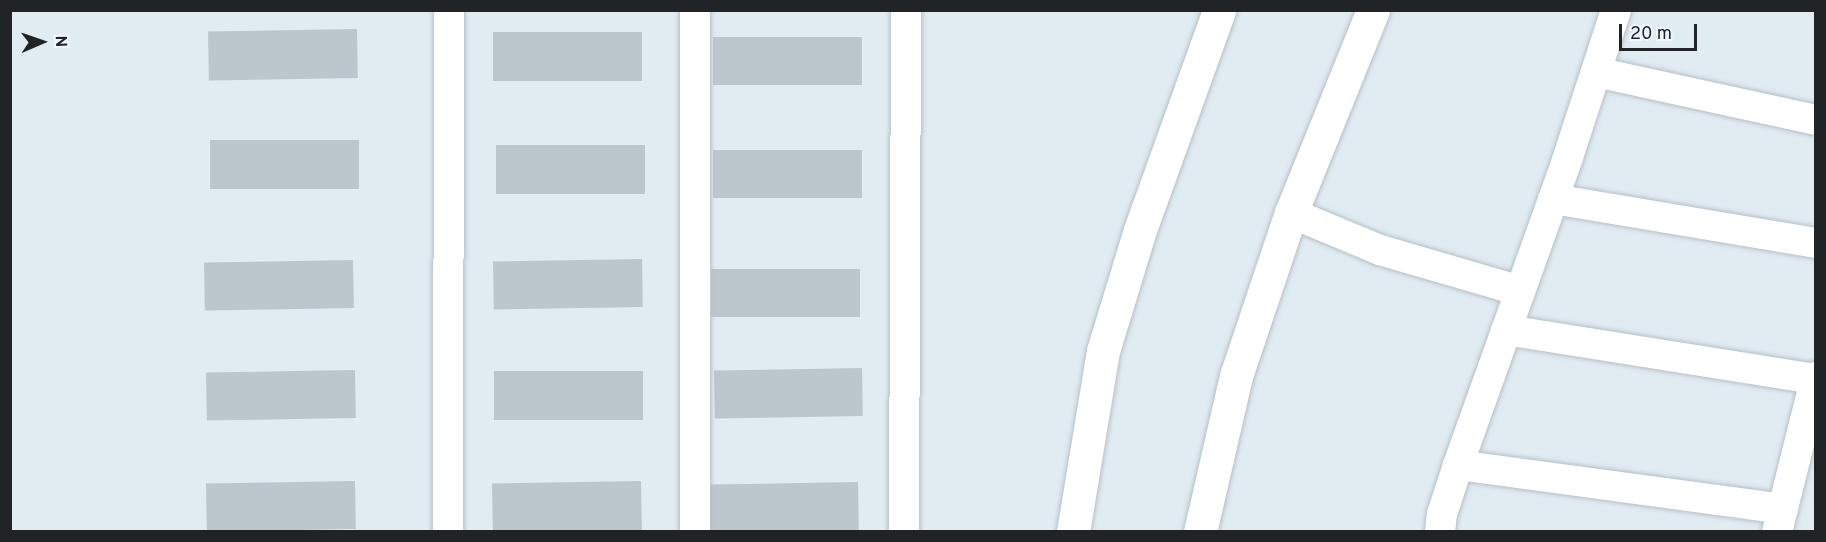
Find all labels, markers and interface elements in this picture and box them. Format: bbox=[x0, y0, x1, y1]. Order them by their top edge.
north arrow bbox=[12, 12, 72, 72]
scale bar bbox=[1622, 12, 1700, 50]
text: 20 m bbox=[1630, 23, 1672, 46]
text: N bbox=[50, 35, 70, 47]

